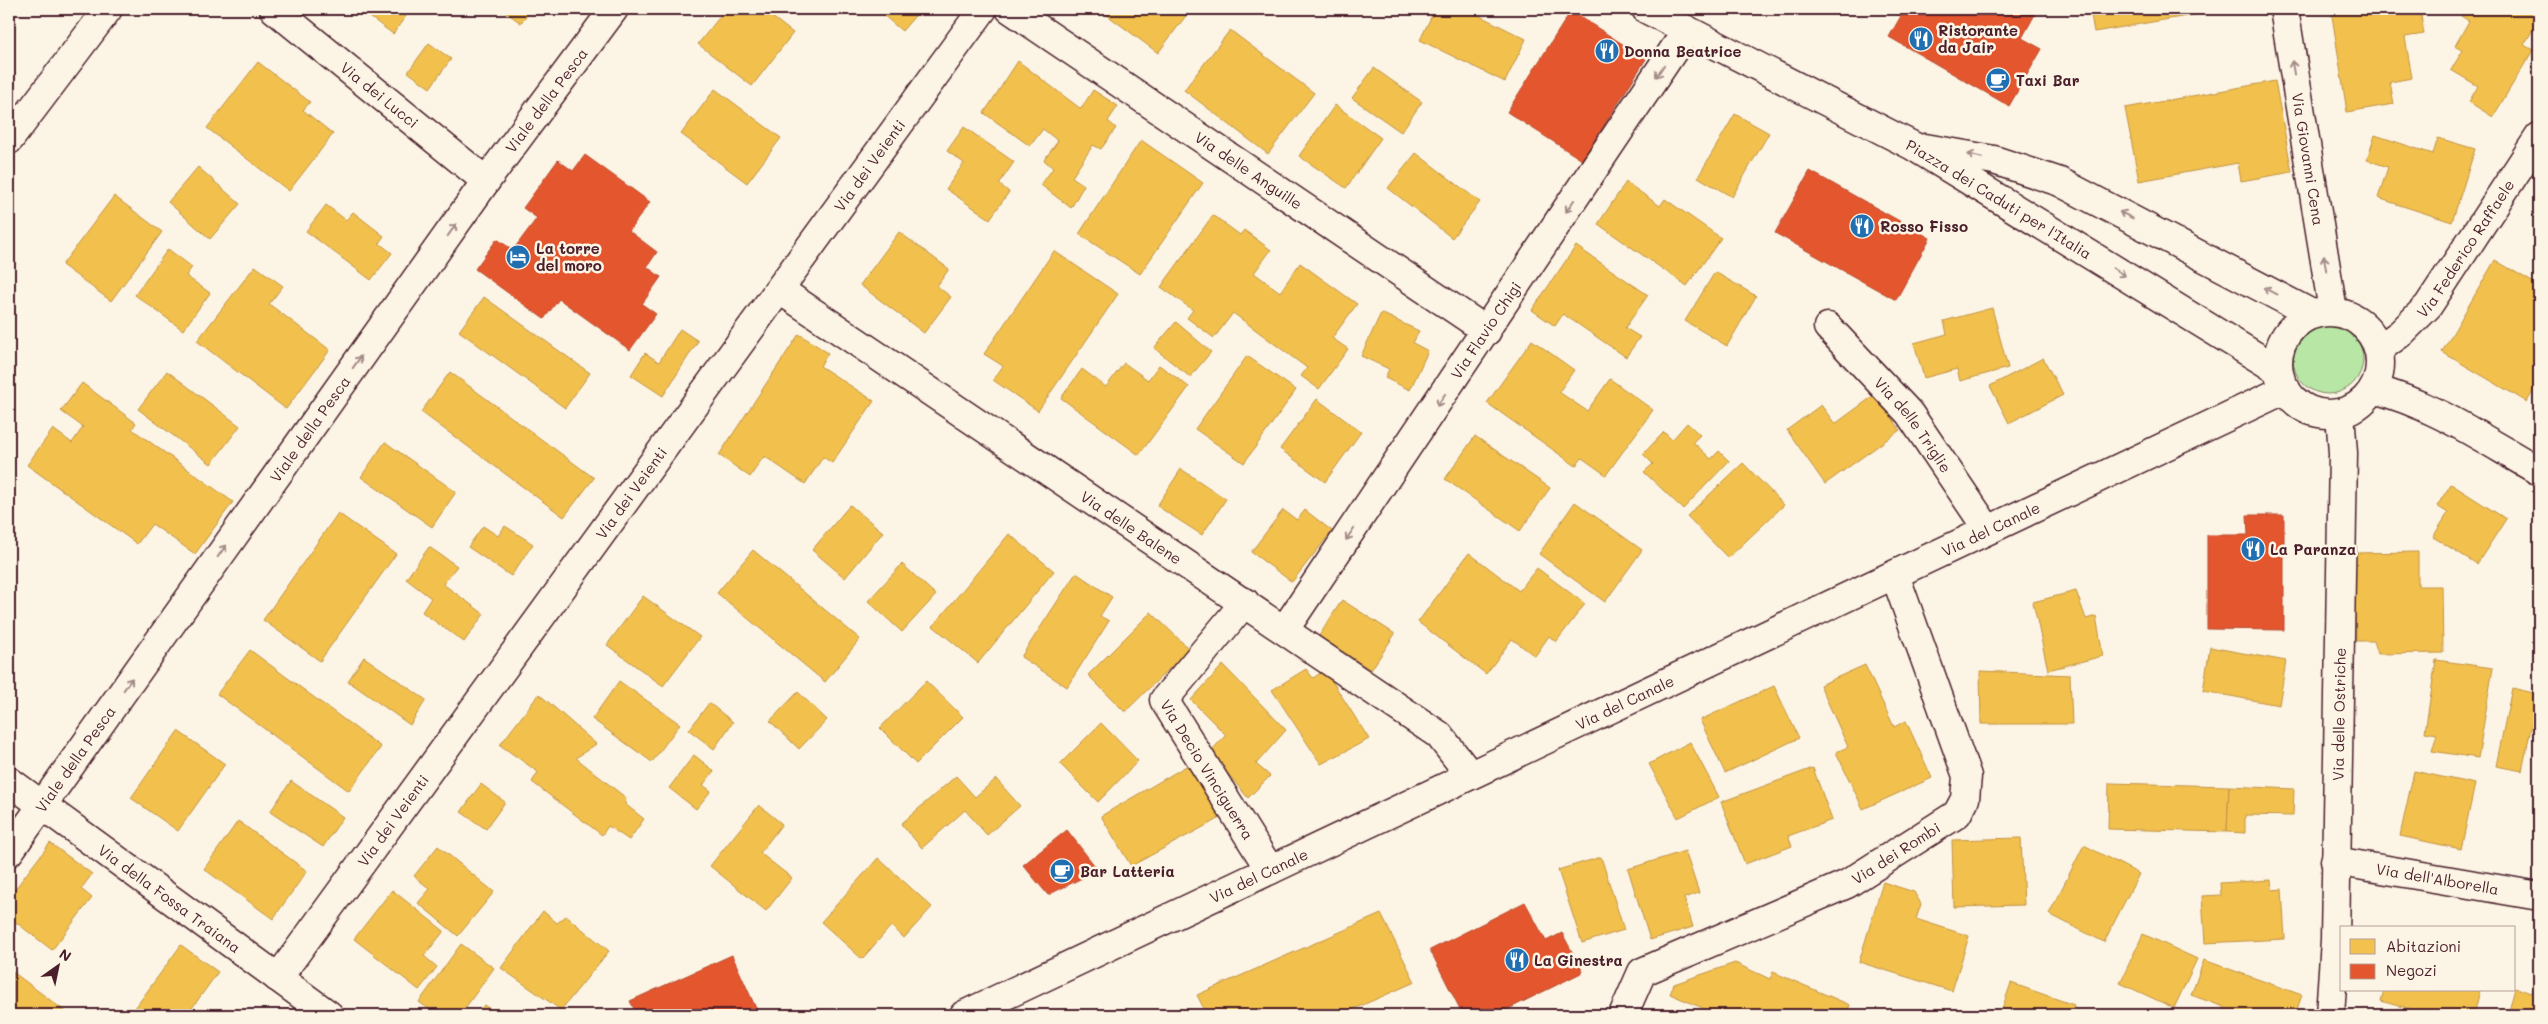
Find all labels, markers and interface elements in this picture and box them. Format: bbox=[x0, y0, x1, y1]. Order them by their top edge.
place label: Ristorante da Jair bbox=[1938, 20, 2018, 57]
restaurant icon: Ristorante da Jair bbox=[1908, 26, 1934, 52]
restaurant icon: Donna Beatrice bbox=[1594, 38, 1620, 64]
place label: Donna Beatrice bbox=[1624, 41, 1741, 61]
street label: Viale della Pesca bbox=[501, 44, 592, 157]
street label: Via dei Lucci bbox=[336, 57, 423, 132]
one-way arrow bbox=[2288, 61, 2298, 77]
one-way arrow bbox=[1655, 64, 1665, 78]
cafe icon: Taxi Bar bbox=[1985, 67, 2011, 93]
place label: Taxi Bar bbox=[2016, 70, 2080, 90]
street label: Via Giovanni Cena bbox=[2288, 91, 2329, 227]
street label: Via dei Veienti bbox=[829, 115, 909, 215]
street label: Via delle Anguille bbox=[1191, 127, 1306, 214]
street label: Piazza dei Caduti per l'Italia bbox=[1903, 134, 2096, 263]
one-way arrow bbox=[1968, 150, 1984, 160]
street label: Via Federico Raffaele bbox=[2412, 175, 2518, 322]
one-way arrow bbox=[1565, 199, 1575, 213]
one-way arrow bbox=[2118, 210, 2133, 220]
restaurant icon: Rosso Fisso bbox=[1849, 213, 1875, 239]
place label: Rosso Fisso bbox=[1880, 216, 1968, 236]
one-way arrow bbox=[447, 223, 457, 237]
place label: La torre del moro bbox=[536, 238, 602, 275]
hotel icon: La torre del moro bbox=[505, 244, 531, 270]
one-way arrow bbox=[2320, 255, 2330, 271]
one-way arrow bbox=[2111, 268, 2125, 278]
street label: Via Flavio Chigi bbox=[1446, 277, 1525, 383]
one-way arrow bbox=[2262, 286, 2277, 296]
one-way arrow bbox=[352, 355, 362, 369]
street label: Viale della Pesca bbox=[265, 372, 354, 486]
street label: Via delle Triglie bbox=[1870, 373, 1956, 476]
one-way arrow bbox=[1436, 392, 1446, 406]
street label: Via dei Veienti bbox=[591, 443, 671, 543]
street label: Via delle Balene bbox=[1077, 486, 1186, 569]
street label: Via del Canale bbox=[1938, 497, 2043, 561]
one-way arrow bbox=[1344, 527, 1355, 541]
restaurant icon: La Paranza bbox=[2240, 536, 2266, 562]
place label: La Paranza bbox=[2270, 539, 2356, 559]
one-way arrow bbox=[217, 545, 227, 559]
street label: Via delle Ostriche bbox=[2328, 647, 2350, 781]
street label: Via del Canale bbox=[1572, 670, 1677, 734]
one-way arrow bbox=[123, 677, 133, 691]
street label: Via Decio Vinciguerra bbox=[1156, 696, 1259, 843]
street label: Viale della Pesca bbox=[30, 702, 120, 816]
street label: Via dei Veienti bbox=[353, 770, 433, 870]
street label: Via dei Rombi bbox=[1848, 817, 1944, 889]
street label: Via della Fossa Traiana bbox=[94, 840, 245, 957]
street label: Via del Canale bbox=[1206, 844, 1311, 907]
cafe icon: Bar Latteria bbox=[1049, 858, 1075, 884]
street label: Via dell'Alborella bbox=[2374, 858, 2501, 899]
place label: Bar Latteria bbox=[1080, 861, 1175, 881]
legend bbox=[2340, 926, 2516, 992]
text: Abitazioni bbox=[2386, 936, 2461, 956]
north arrow bbox=[32, 942, 82, 992]
text: N bbox=[56, 944, 75, 966]
restaurant icon: La Ginestra bbox=[1504, 947, 1530, 973]
place label: La Ginestra bbox=[1534, 950, 1623, 970]
text: Negozi bbox=[2386, 960, 2437, 980]

